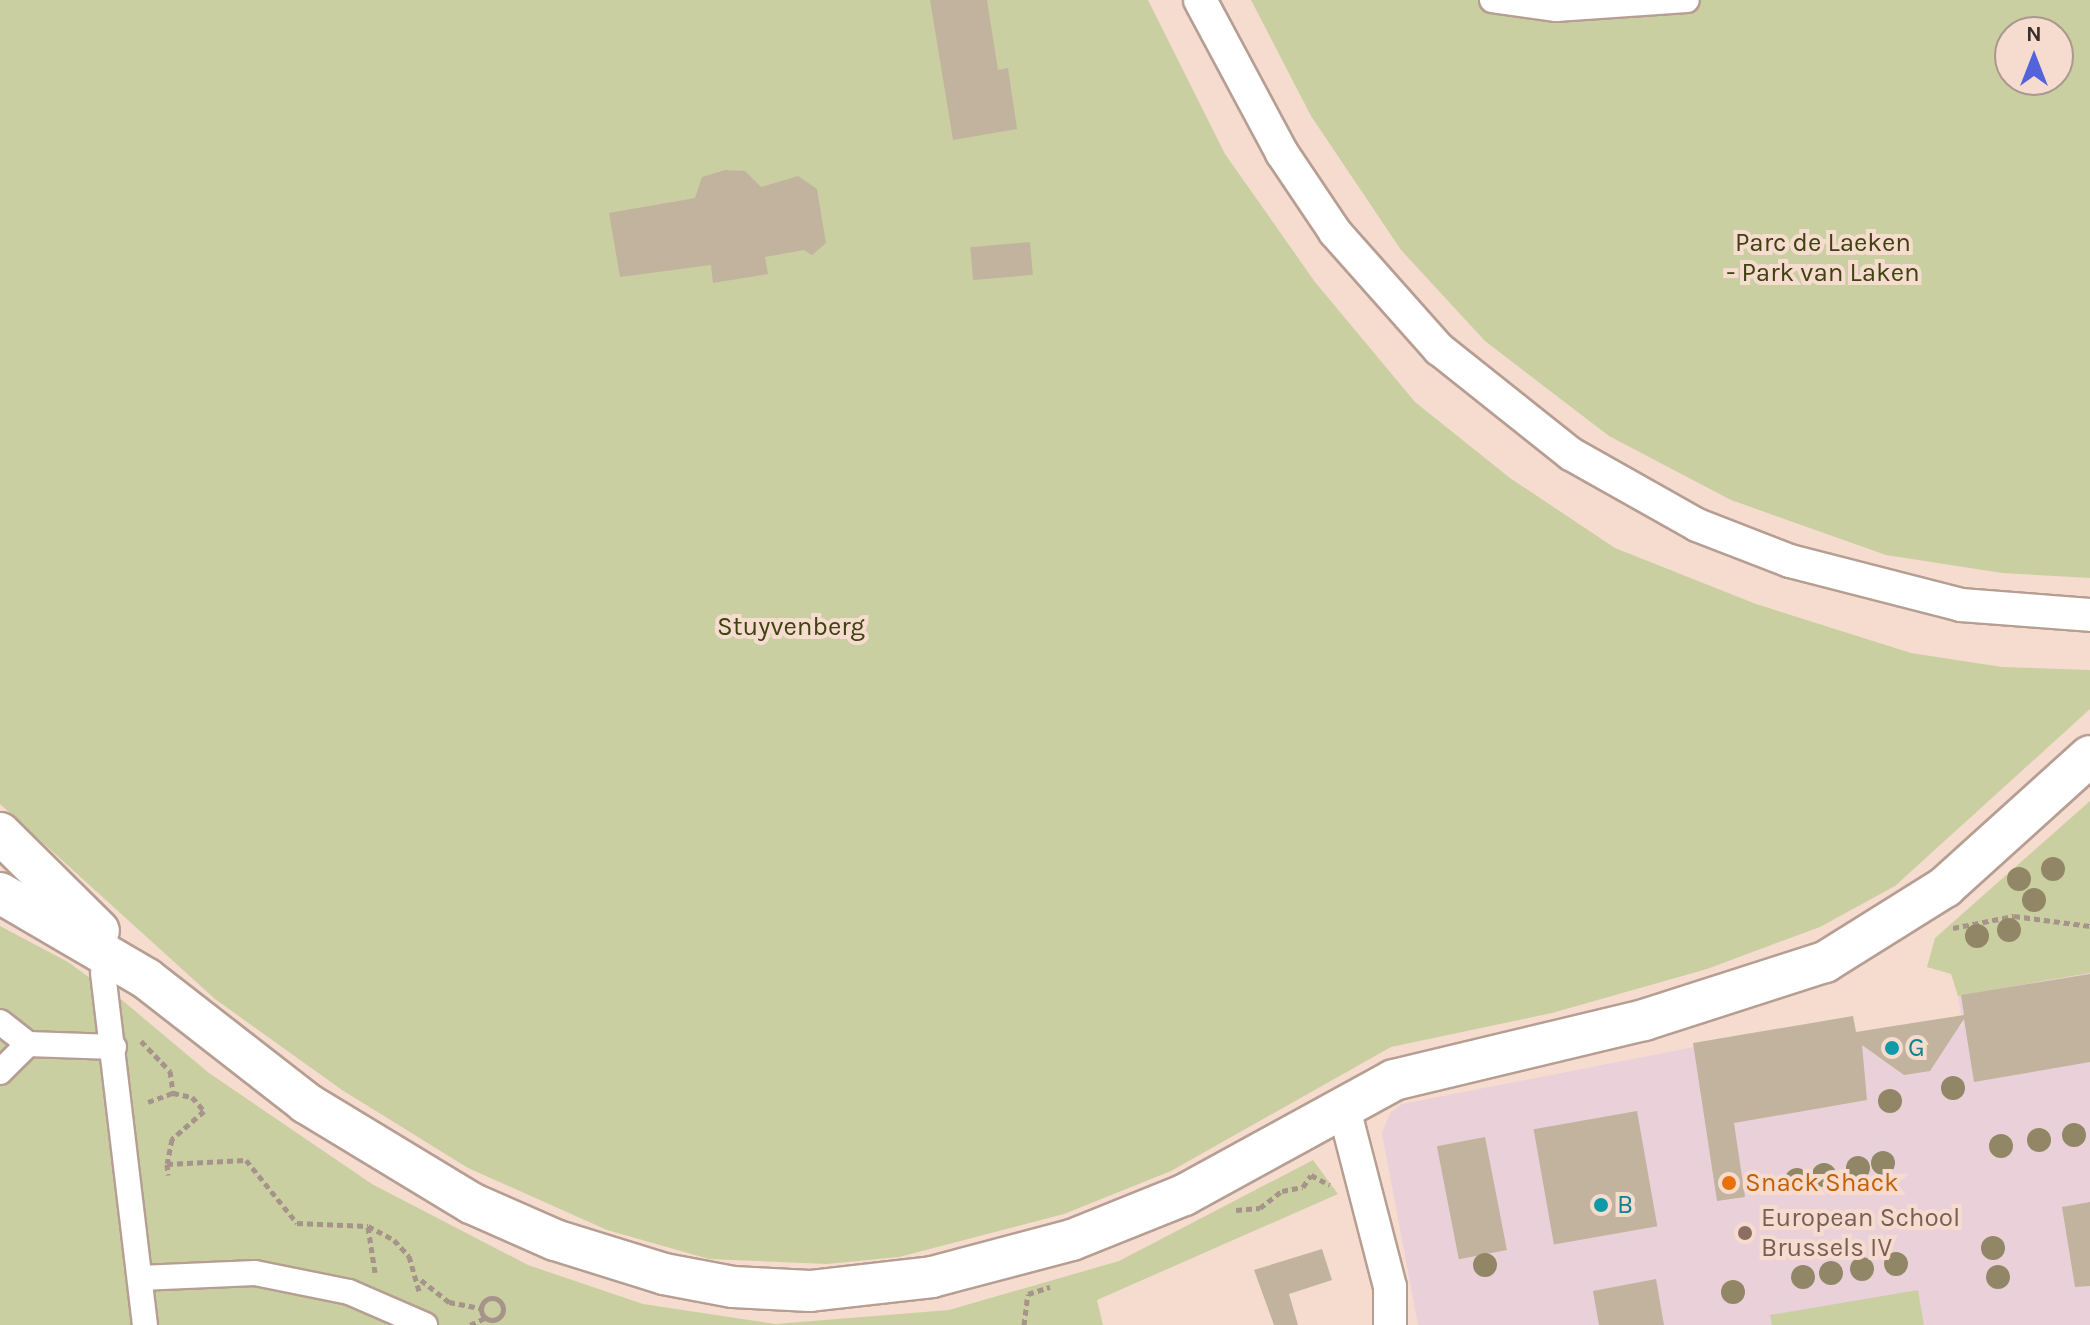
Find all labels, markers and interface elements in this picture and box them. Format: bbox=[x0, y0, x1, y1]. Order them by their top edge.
north arrow bbox=[1994, 16, 2074, 96]
text: N bbox=[2026, 21, 2042, 47]
park label: Parc de Laeken - Park van Laken bbox=[1726, 227, 1920, 288]
park label: Stuyvenberg bbox=[717, 611, 865, 643]
place label: G bbox=[1908, 1032, 1925, 1064]
marker: G bbox=[1883, 1039, 1901, 1057]
place label: Snack Shack bbox=[1745, 1167, 1899, 1199]
marker: Snack Shack bbox=[1720, 1174, 1738, 1192]
place label: B bbox=[1617, 1189, 1633, 1221]
marker: B bbox=[1592, 1196, 1610, 1214]
place label: European School Brussels IV bbox=[1761, 1202, 1960, 1264]
marker: European School Brussels IV bbox=[1736, 1224, 1754, 1242]

